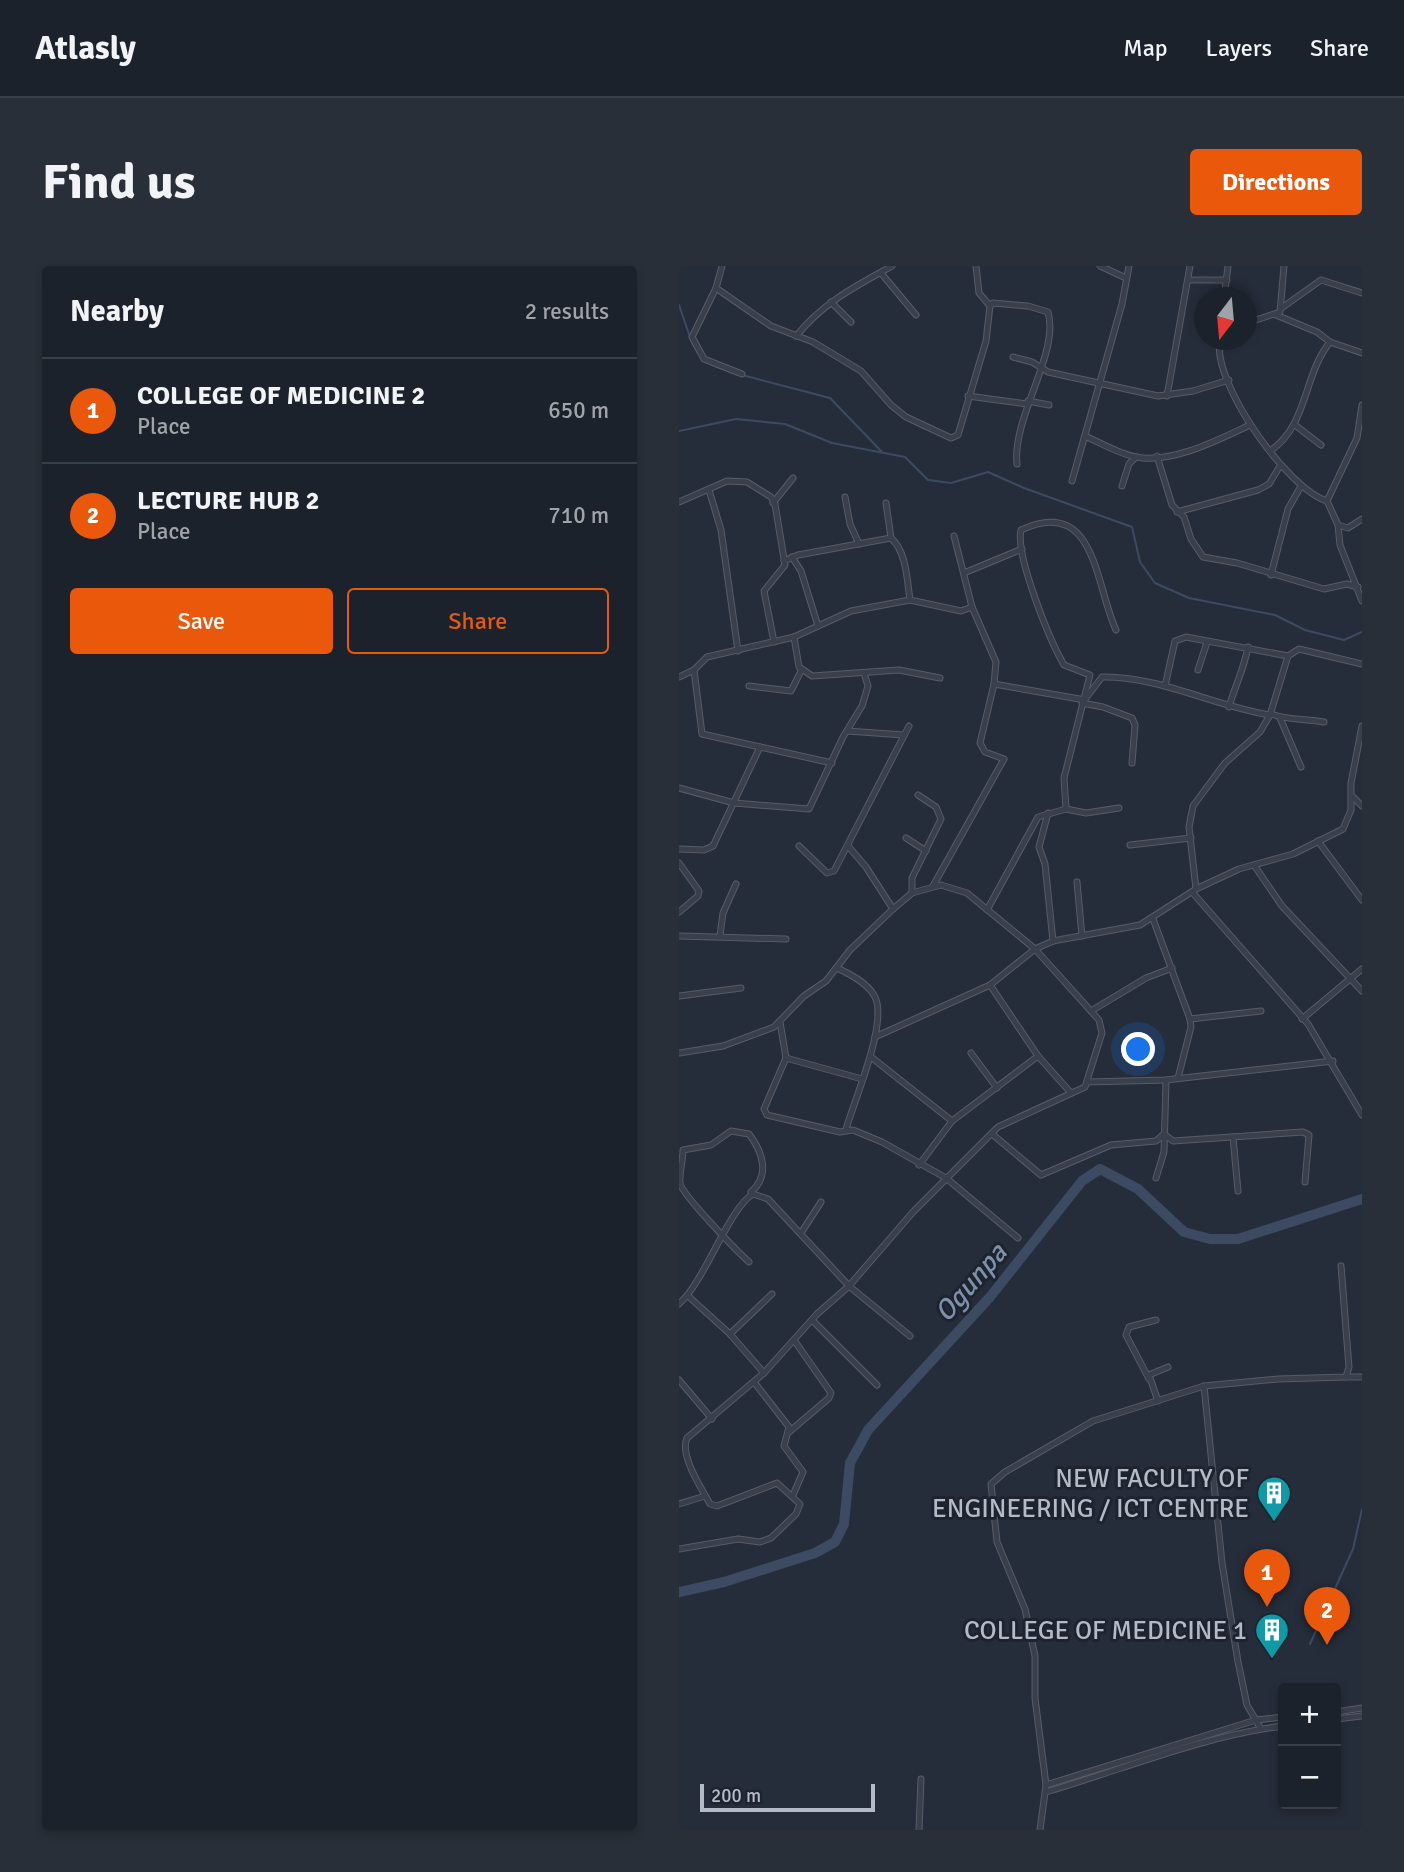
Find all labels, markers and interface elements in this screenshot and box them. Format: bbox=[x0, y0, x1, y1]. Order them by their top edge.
text: Atlasly bbox=[35, 28, 136, 69]
text: Map bbox=[1123, 33, 1168, 63]
text: Layers bbox=[1206, 33, 1272, 63]
text: Share bbox=[1310, 33, 1369, 63]
button: Directions bbox=[1190, 149, 1362, 215]
text: Find us bbox=[42, 152, 195, 212]
north arrow bbox=[1194, 287, 1257, 350]
text: Nearby bbox=[70, 293, 164, 330]
text: 2 results bbox=[525, 297, 609, 326]
text: COLLEGE OF MEDICINE 2 bbox=[137, 380, 425, 412]
text: 1 bbox=[87, 396, 99, 425]
text: 650 m bbox=[548, 396, 609, 425]
text: Place bbox=[137, 412, 191, 441]
text: LECTURE HUB 2 bbox=[137, 485, 320, 517]
text: 2 bbox=[87, 501, 99, 530]
text: 710 m bbox=[548, 501, 609, 530]
text: Place bbox=[137, 517, 191, 546]
button: Save bbox=[70, 588, 333, 654]
button: Share bbox=[347, 588, 609, 654]
your location bbox=[1121, 1032, 1155, 1066]
water label: Ogunpa bbox=[927, 1236, 1015, 1329]
place label: NEW FACULTY OF ENGINEERING / ICT CENTRE bbox=[932, 1463, 1249, 1525]
building icon: NEW FACULTY OF ENGINEERING / ICT CENTRE bbox=[1255, 1474, 1293, 1523]
pin: 1 bbox=[1244, 1549, 1290, 1607]
pin: 2 bbox=[1304, 1587, 1350, 1645]
building icon: COLLEGE OF MEDICINE 1 bbox=[1253, 1611, 1291, 1660]
place label: COLLEGE OF MEDICINE 1 bbox=[964, 1615, 1247, 1647]
map controls bbox=[1278, 1683, 1341, 1809]
button: + bbox=[1278, 1683, 1341, 1746]
button: − bbox=[1278, 1746, 1341, 1809]
scale bar bbox=[700, 1781, 875, 1813]
text: 200 m bbox=[711, 1784, 761, 1808]

